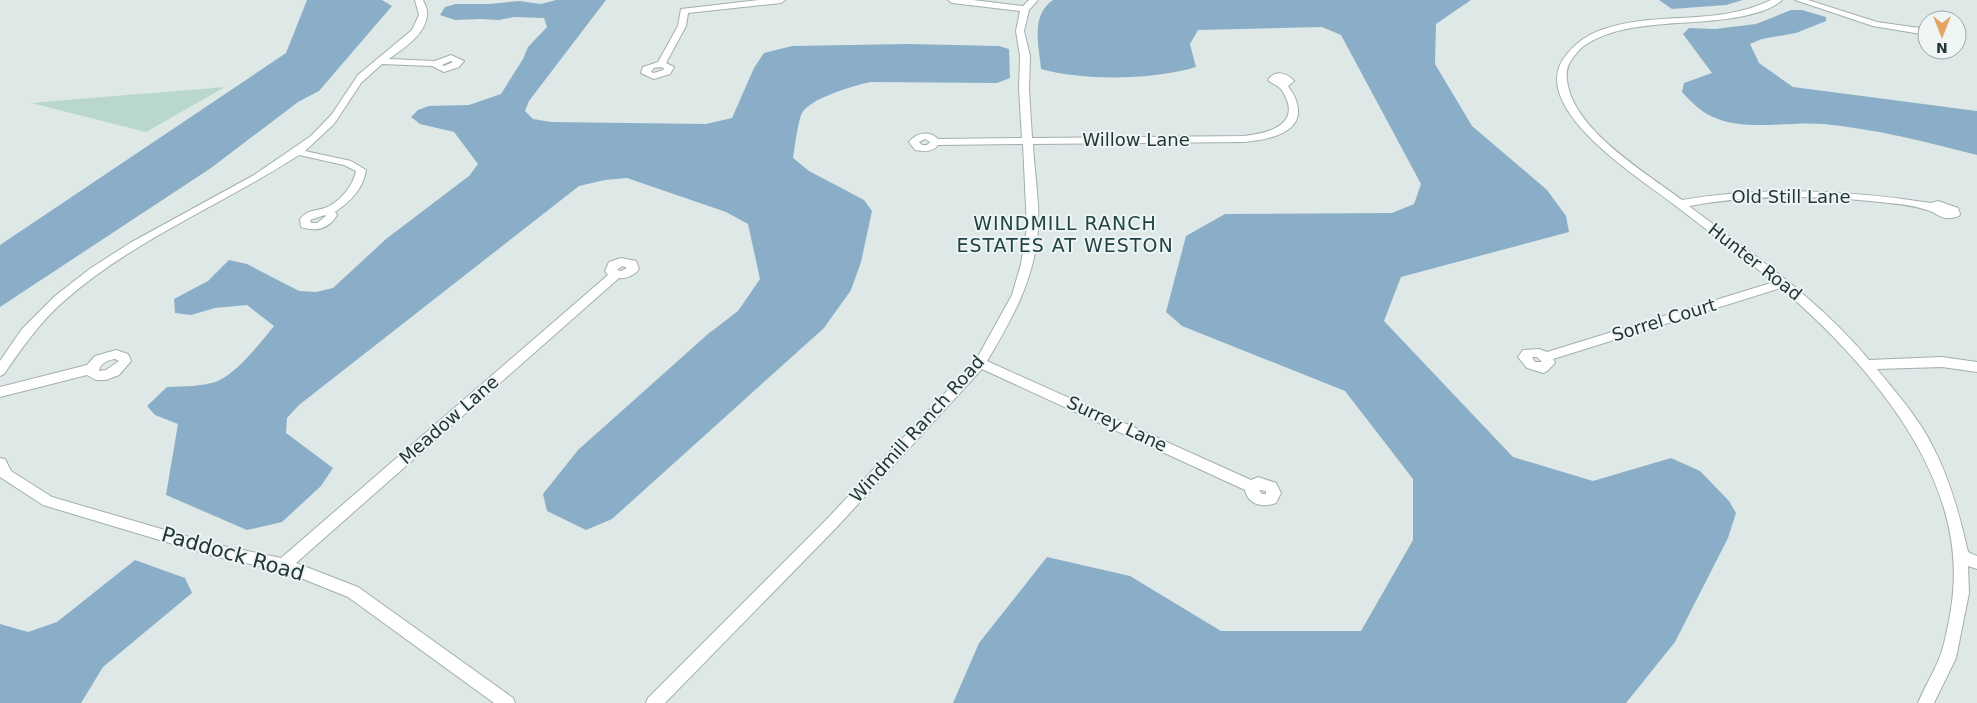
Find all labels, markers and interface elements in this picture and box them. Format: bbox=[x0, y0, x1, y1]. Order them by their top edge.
north arrow bbox=[1917, 10, 1967, 60]
text: N bbox=[1936, 40, 1948, 56]
street label: Willow Lane bbox=[1082, 129, 1190, 150]
street label: Old Still Lane bbox=[1731, 186, 1851, 207]
district label: WINDMILL RANCH ESTATES AT WESTON bbox=[956, 212, 1174, 256]
street label: Hunter Road bbox=[1704, 219, 1806, 305]
street label: Sorrel Court bbox=[1609, 294, 1718, 345]
street label: Windmill Ranch Road bbox=[845, 351, 988, 506]
street label: Meadow Lane bbox=[395, 371, 502, 468]
street label: Surrey Lane bbox=[1064, 391, 1171, 456]
street label: Paddock Road bbox=[159, 522, 307, 586]

